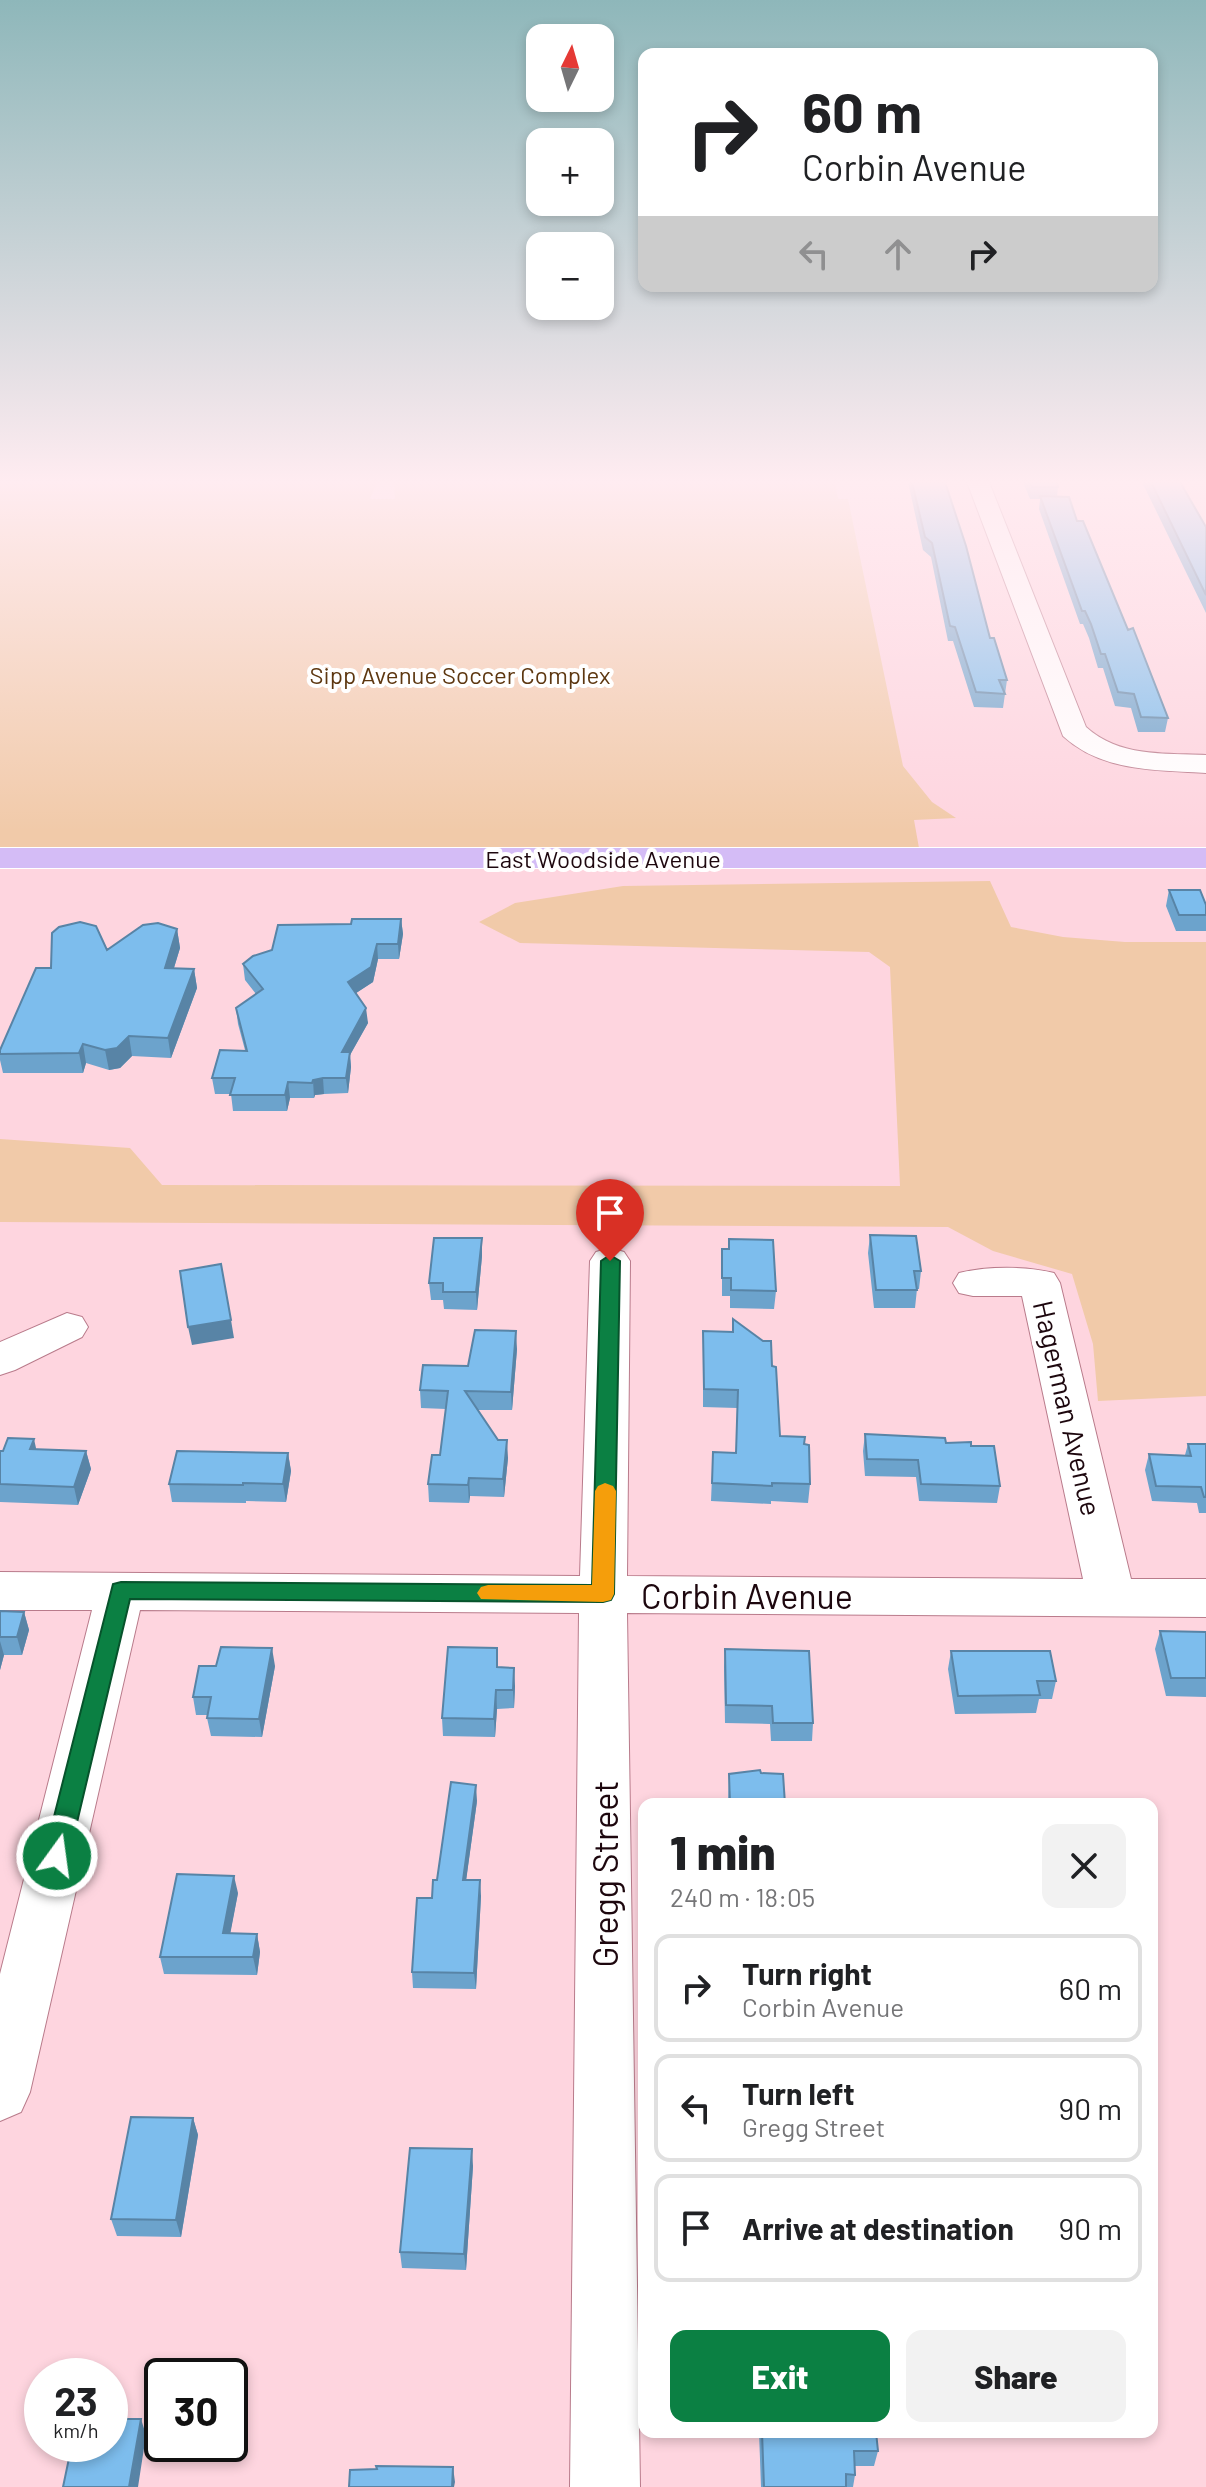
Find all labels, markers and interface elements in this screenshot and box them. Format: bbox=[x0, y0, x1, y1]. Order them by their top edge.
north arrow bbox=[526, 24, 614, 112]
map controls bbox=[526, 24, 614, 320]
text: 60 m bbox=[802, 77, 922, 144]
icon: right bbox=[670, 80, 774, 184]
button: + bbox=[526, 128, 614, 216]
text: Corbin Avenue bbox=[802, 145, 1026, 188]
button: − bbox=[526, 232, 614, 320]
icon: left bbox=[792, 232, 836, 276]
icon: ahead bbox=[876, 232, 920, 276]
icon: right bbox=[960, 232, 1004, 276]
park label: Sipp Avenue Soccer Complex bbox=[310, 660, 610, 689]
street label: East Woodside Avenue bbox=[485, 844, 721, 873]
pin bbox=[576, 1179, 644, 1261]
icon: arrive bbox=[588, 1191, 632, 1235]
street label: Hagerman Avenue bbox=[1027, 1297, 1109, 1519]
street label: Corbin Avenue bbox=[641, 1575, 853, 1616]
street label: Gregg Street bbox=[584, 1780, 625, 1968]
position arrow bbox=[15, 1814, 99, 1898]
text: 1 min bbox=[670, 1822, 776, 1880]
button: close bbox=[1042, 1824, 1126, 1908]
text: 240 m · 18:05 bbox=[670, 1881, 815, 1912]
text: Turn right bbox=[742, 1955, 872, 1991]
icon: right bbox=[674, 1966, 718, 2010]
text: 60 m bbox=[1059, 1970, 1122, 2006]
text: Corbin Avenue bbox=[742, 1991, 904, 2022]
text: Turn left bbox=[742, 2075, 855, 2111]
icon: left bbox=[674, 2086, 718, 2130]
text: 90 m bbox=[1059, 2090, 1122, 2126]
text: Gregg Street bbox=[742, 2111, 885, 2142]
icon: arrive bbox=[674, 2206, 718, 2250]
text: Arrive at destination bbox=[742, 2210, 1014, 2246]
text: 90 m bbox=[1059, 2210, 1122, 2246]
button: Exit bbox=[670, 2330, 890, 2422]
button: Share bbox=[906, 2330, 1126, 2422]
speed limit sign: 30 bbox=[144, 2358, 248, 2462]
text: 23 bbox=[54, 2376, 98, 2424]
text: km/h bbox=[53, 2418, 99, 2442]

